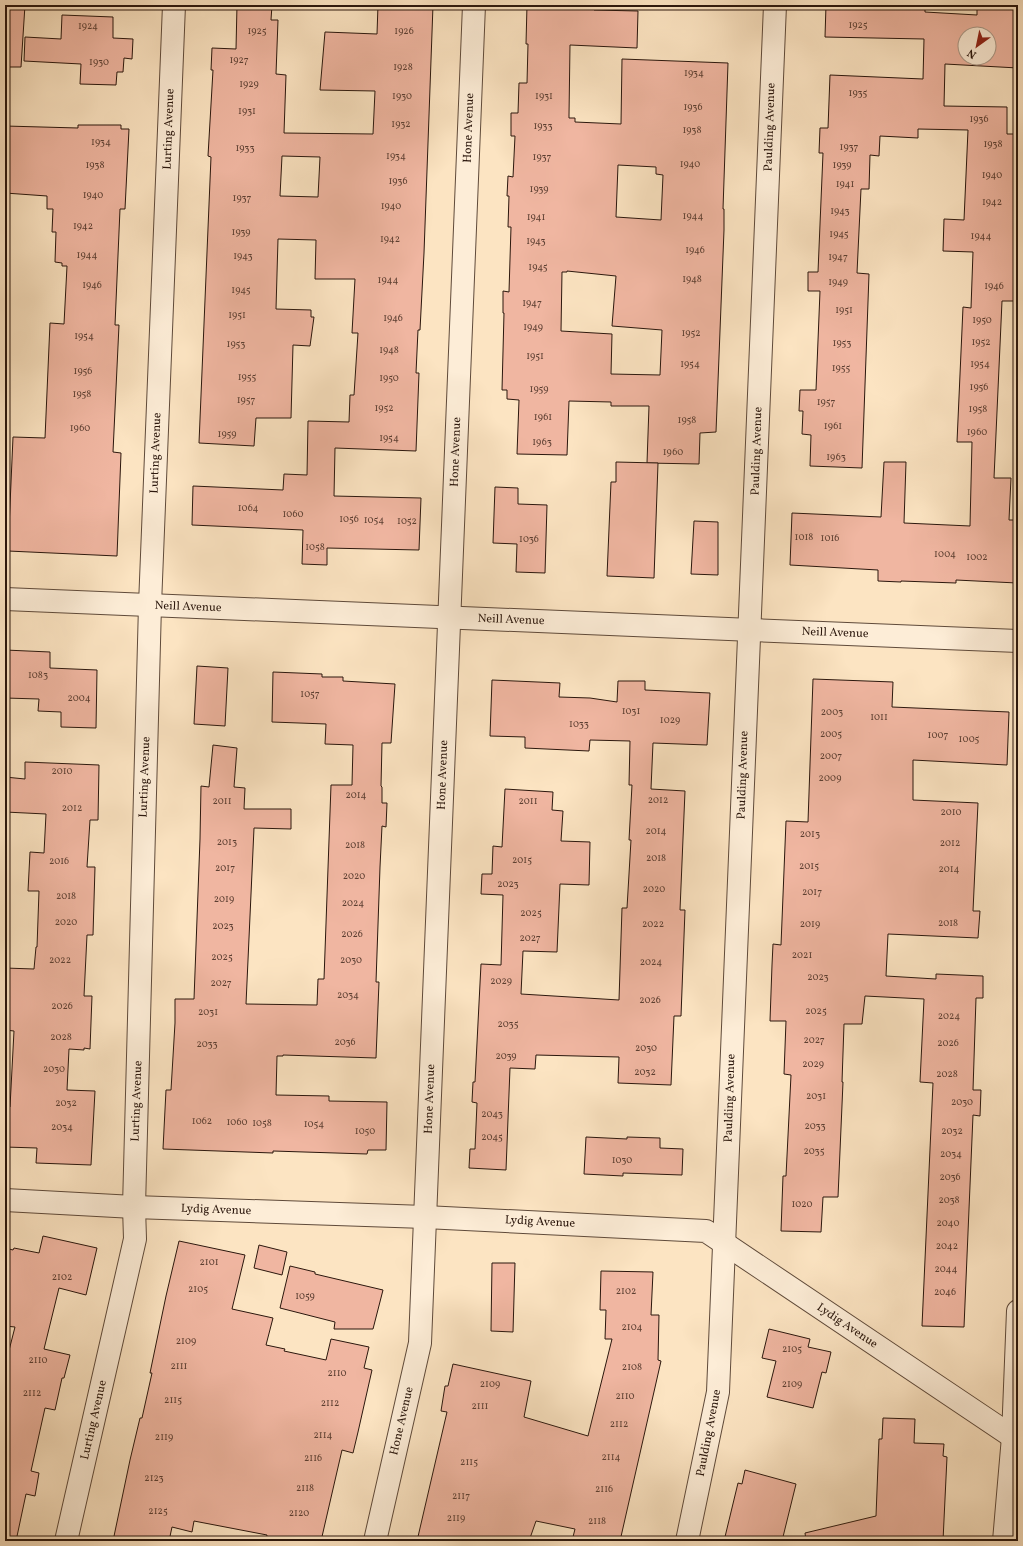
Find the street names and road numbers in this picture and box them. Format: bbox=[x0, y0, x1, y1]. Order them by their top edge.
street label: Paulding Avenue bbox=[760, 82, 780, 172]
street label: Lurting Avenue bbox=[160, 88, 178, 170]
street label: Hone Avenue bbox=[460, 92, 478, 163]
street label: Paulding Avenue bbox=[747, 406, 767, 496]
street label: Lurting Avenue bbox=[147, 412, 165, 494]
street label: Hone Avenue bbox=[447, 416, 465, 487]
street label: Neill Avenue bbox=[154, 598, 222, 616]
street label: Neill Avenue bbox=[477, 611, 545, 629]
street label: Neill Avenue bbox=[801, 624, 869, 642]
street label: Paulding Avenue bbox=[733, 730, 753, 820]
street label: Lurting Avenue bbox=[136, 736, 154, 818]
street label: Hone Avenue bbox=[434, 739, 452, 810]
street label: Paulding Avenue bbox=[720, 1053, 740, 1143]
street label: Lurting Avenue bbox=[128, 1060, 146, 1142]
street label: Hone Avenue bbox=[421, 1063, 439, 1134]
street label: Lydig Avenue bbox=[181, 1201, 252, 1219]
street label: Lydig Avenue bbox=[504, 1212, 576, 1232]
street label: Lydig Avenue bbox=[813, 1300, 881, 1352]
street label: Lurting Avenue bbox=[77, 1378, 111, 1461]
street label: Hone Avenue bbox=[386, 1385, 418, 1457]
street label: Paulding Avenue bbox=[693, 1388, 725, 1478]

